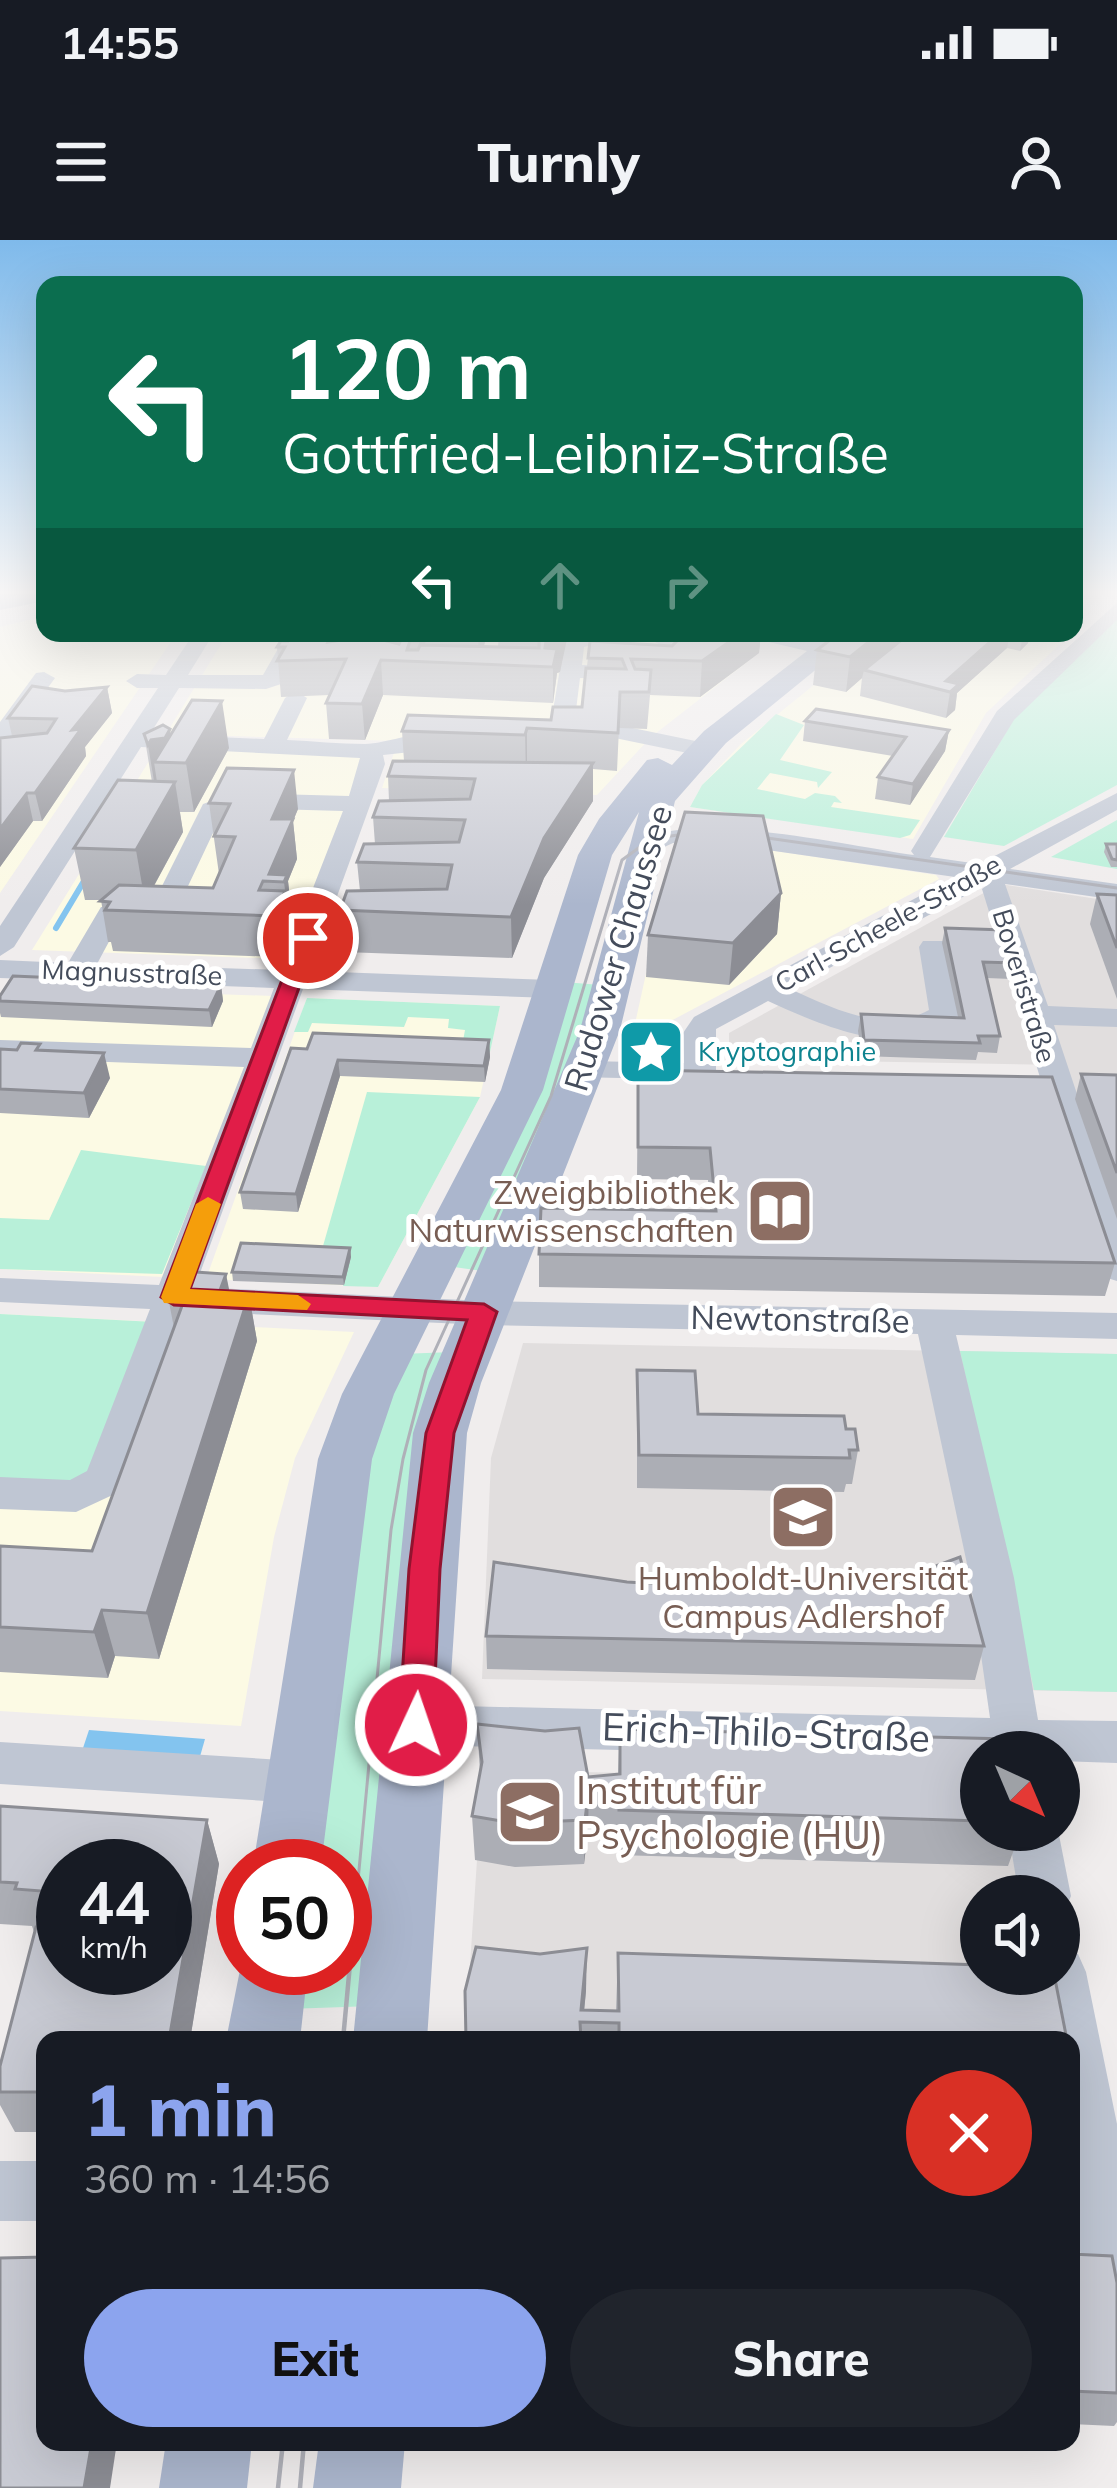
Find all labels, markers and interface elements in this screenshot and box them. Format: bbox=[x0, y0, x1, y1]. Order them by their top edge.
text: 14:55 bbox=[60, 14, 179, 70]
text: Turnly bbox=[477, 128, 640, 196]
icon: menu bbox=[48, 129, 114, 195]
icon: person bbox=[1003, 129, 1069, 195]
text: 120 m bbox=[282, 315, 532, 420]
icon: left bbox=[84, 324, 240, 480]
text: Gottfried-Leibniz-Straße bbox=[282, 419, 889, 487]
icon: left bbox=[401, 552, 467, 618]
icon: ahead bbox=[527, 552, 593, 618]
icon: right bbox=[653, 552, 719, 618]
street label: Rudower Chaussee bbox=[555, 800, 680, 1096]
street label: Carl-Scheele-Straße bbox=[769, 847, 1006, 999]
pin bbox=[257, 887, 359, 989]
icon: arrive bbox=[275, 905, 341, 971]
street label: Boveristraße bbox=[985, 905, 1064, 1067]
street label: Magnusstraße bbox=[41, 952, 223, 992]
place icon: Kryptographie bbox=[616, 1017, 686, 1087]
place label: Kryptographie bbox=[698, 1034, 876, 1068]
place label: Zweigbibliothek Naturwissenschaften bbox=[409, 1171, 735, 1250]
library icon: Zweigbibliothek Naturwissenschaften bbox=[745, 1176, 815, 1246]
street label: Newtonstraße bbox=[690, 1296, 910, 1341]
school or university icon: Humboldt-Universität Campus Adlershof bbox=[768, 1482, 838, 1552]
place label: Humboldt-Universität Campus Adlershof bbox=[638, 1557, 968, 1636]
position arrow bbox=[353, 1662, 479, 1788]
street label: Erich-Thilo-Straße bbox=[601, 1701, 931, 1762]
north arrow bbox=[960, 1731, 1080, 1851]
map controls bbox=[960, 1731, 1080, 1995]
place label: Institut für Psychologie (HU) bbox=[576, 1765, 883, 1859]
school or university icon: Institut für Psychologie (HU) bbox=[495, 1777, 565, 1847]
speed limit sign: 50 bbox=[216, 1839, 372, 1995]
text: 44 bbox=[78, 1864, 150, 1939]
button: sound bbox=[960, 1875, 1080, 1995]
text: km/h bbox=[80, 1928, 148, 1966]
text: 1 min bbox=[84, 2064, 277, 2154]
button: close bbox=[906, 2070, 1032, 2196]
text: 360 m · 14:56 bbox=[84, 2154, 330, 2203]
button: Exit bbox=[84, 2289, 546, 2427]
button: Share bbox=[570, 2289, 1032, 2427]

